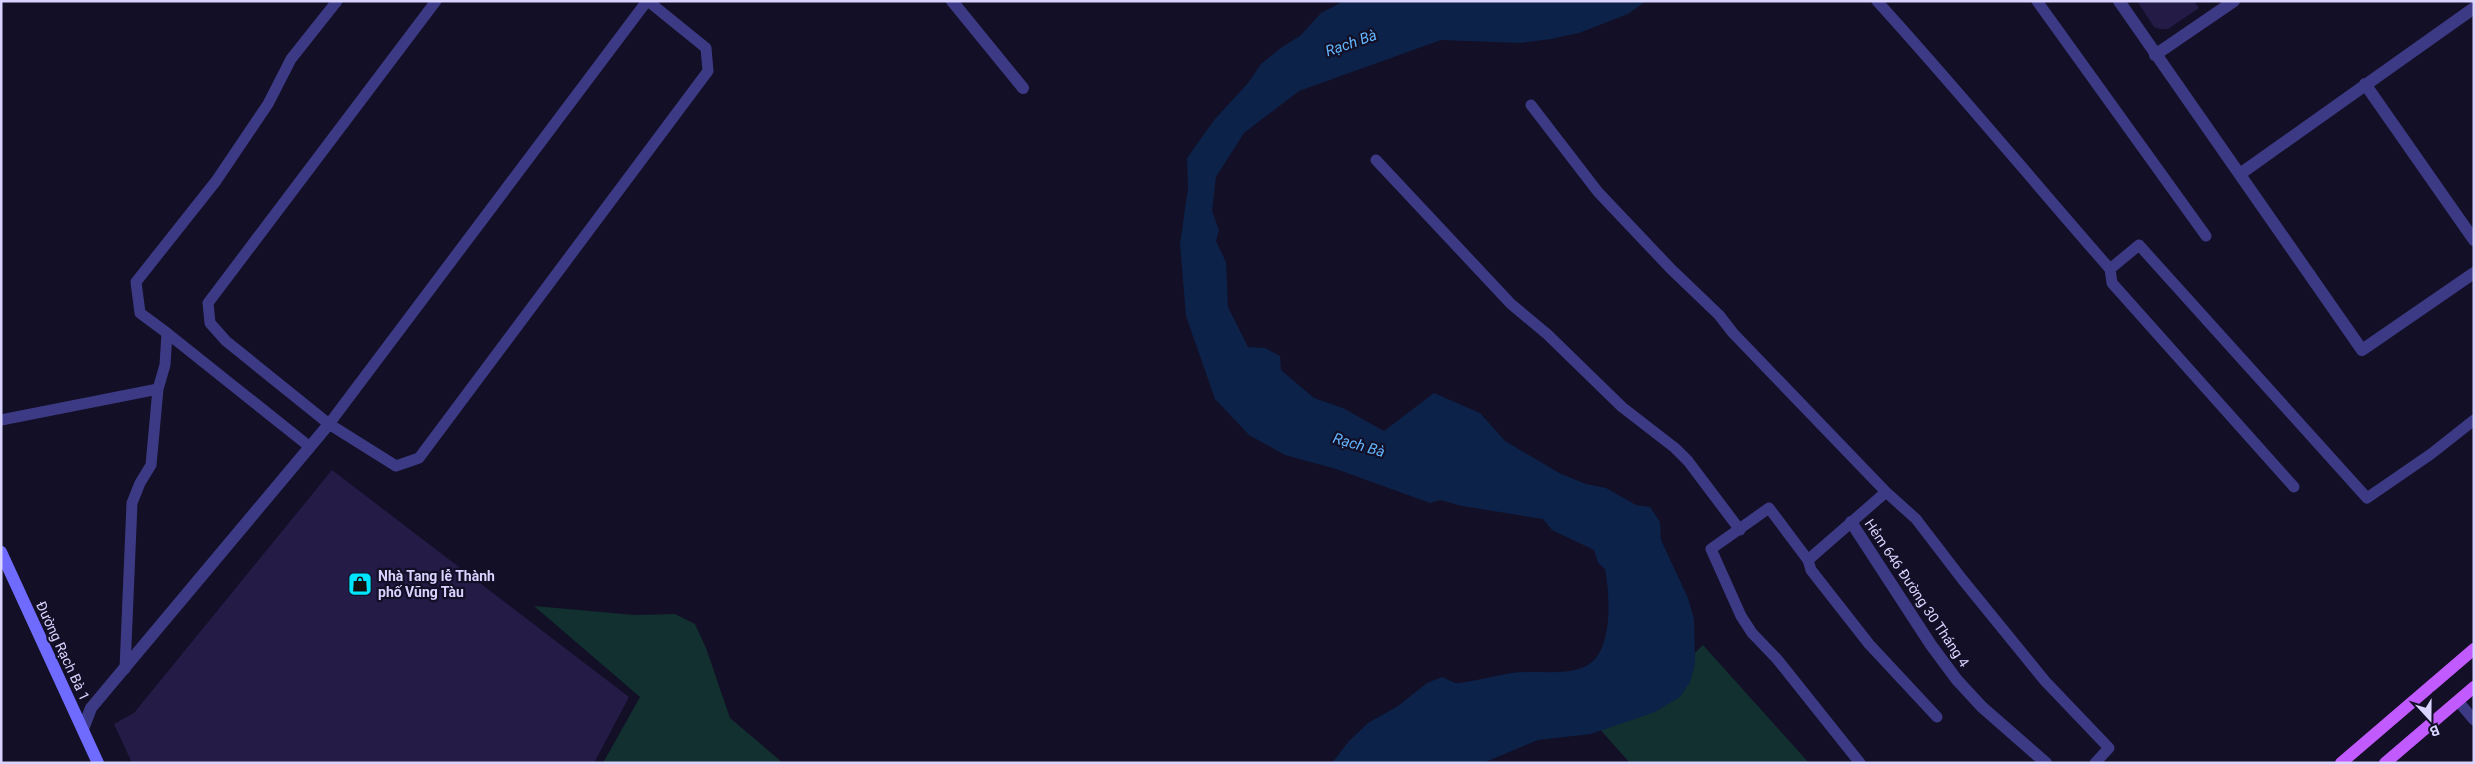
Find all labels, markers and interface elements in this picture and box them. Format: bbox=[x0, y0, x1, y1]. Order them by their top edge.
water label: Rạch Bà bbox=[1323, 26, 1379, 60]
water label: Rạch Bà bbox=[1331, 429, 1387, 461]
street label: Hẻm 646 Đường 30 Tháng 4 bbox=[1861, 516, 1973, 670]
place label: Nhà Tang lễ Thành phố Vũng Tàu bbox=[378, 568, 495, 600]
shop icon: Nhà Tang lễ Thành phố Vũng Tàu bbox=[347, 571, 373, 597]
street label: Đường Rạch Bà 1 bbox=[33, 599, 93, 703]
north arrow bbox=[2405, 694, 2455, 744]
text: B bbox=[2428, 722, 2442, 740]

